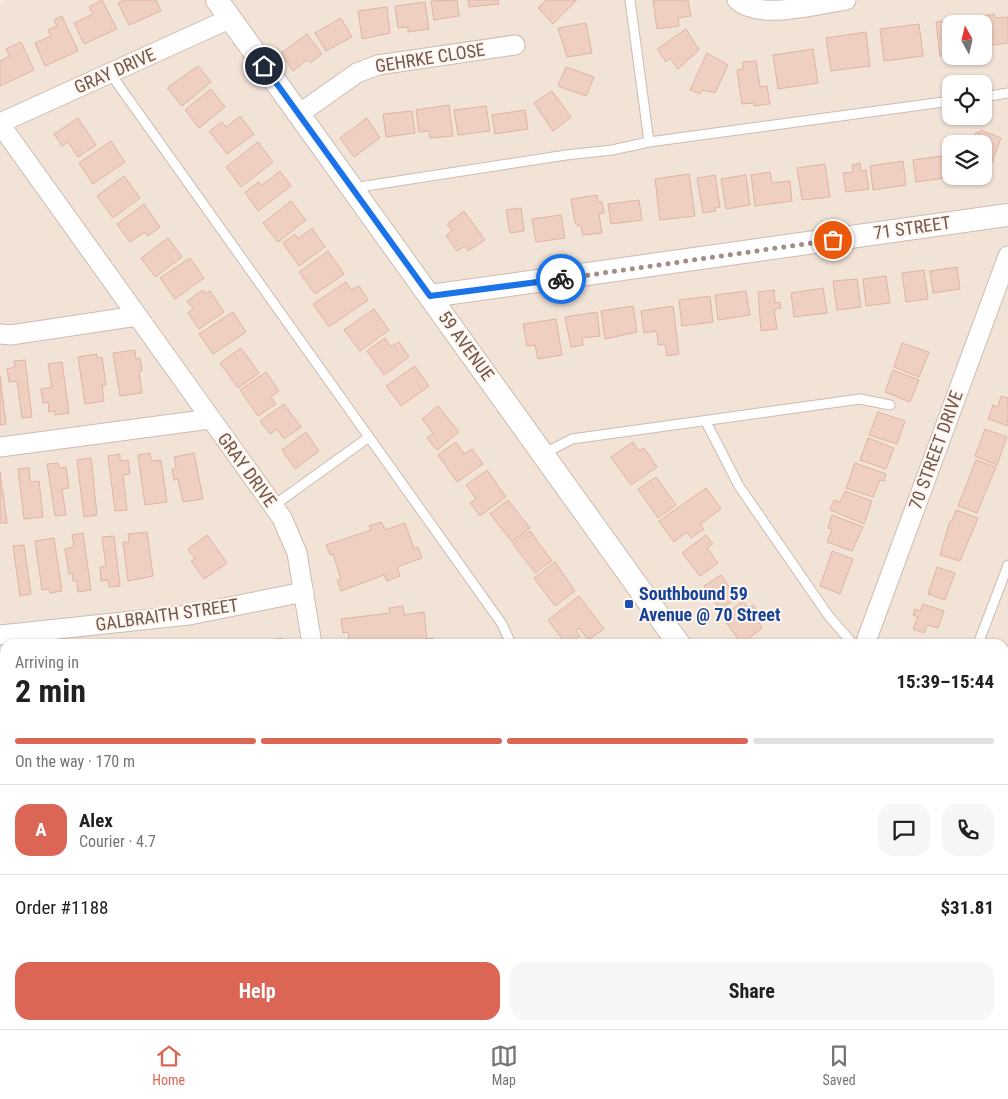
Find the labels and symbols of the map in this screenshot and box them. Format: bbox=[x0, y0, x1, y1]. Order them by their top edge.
north arrow bbox=[942, 15, 992, 65]
street label: GEHRKE CLOSE bbox=[374, 38, 486, 77]
street label: GRAY DRIVE bbox=[71, 43, 159, 98]
pin bbox=[243, 45, 285, 87]
street label: 71 STREET bbox=[872, 212, 952, 243]
pin bbox=[812, 219, 854, 261]
courier bbox=[536, 254, 586, 304]
street label: 59 AVENUE bbox=[434, 307, 499, 385]
street label: 70 STREET DRIVE bbox=[904, 388, 967, 512]
street label: GRAY DRIVE bbox=[213, 428, 281, 511]
place label: Southbound 59 Avenue @ 70 Street bbox=[639, 583, 781, 625]
street label: GALBRAITH STREET bbox=[94, 594, 240, 635]
marker: Southbound 59 Avenue @ 70 Street bbox=[623, 598, 635, 610]

